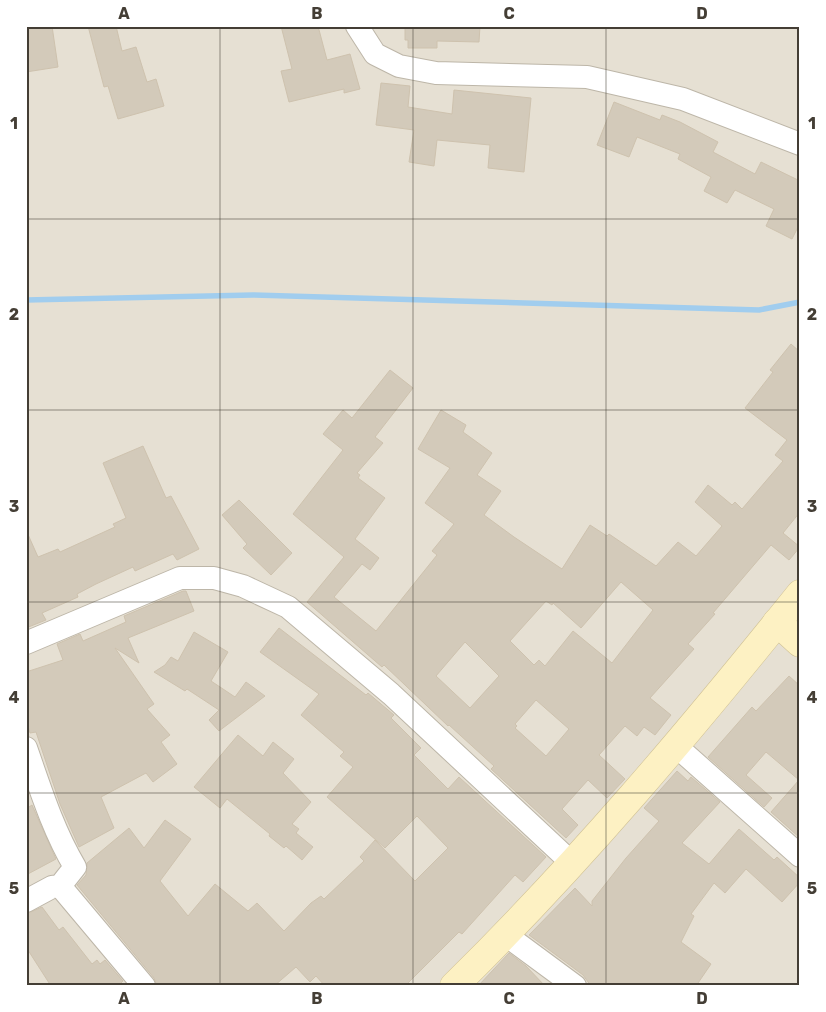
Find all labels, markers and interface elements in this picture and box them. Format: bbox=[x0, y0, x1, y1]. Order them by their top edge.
text: A bbox=[118, 4, 130, 23]
text: B bbox=[311, 4, 323, 23]
text: C bbox=[503, 4, 515, 23]
text: D bbox=[696, 4, 708, 23]
text: 1 bbox=[10, 114, 18, 133]
text: 1 bbox=[808, 114, 816, 133]
text: 2 bbox=[9, 305, 19, 324]
text: 2 bbox=[807, 305, 817, 324]
text: 3 bbox=[9, 497, 19, 516]
text: 3 bbox=[807, 497, 817, 516]
text: 4 bbox=[9, 688, 20, 707]
text: 4 bbox=[807, 688, 818, 707]
text: 5 bbox=[9, 879, 19, 898]
text: 5 bbox=[807, 879, 817, 898]
text: A bbox=[118, 989, 130, 1008]
text: B bbox=[311, 989, 323, 1008]
text: C bbox=[503, 989, 515, 1008]
text: D bbox=[696, 989, 708, 1008]

